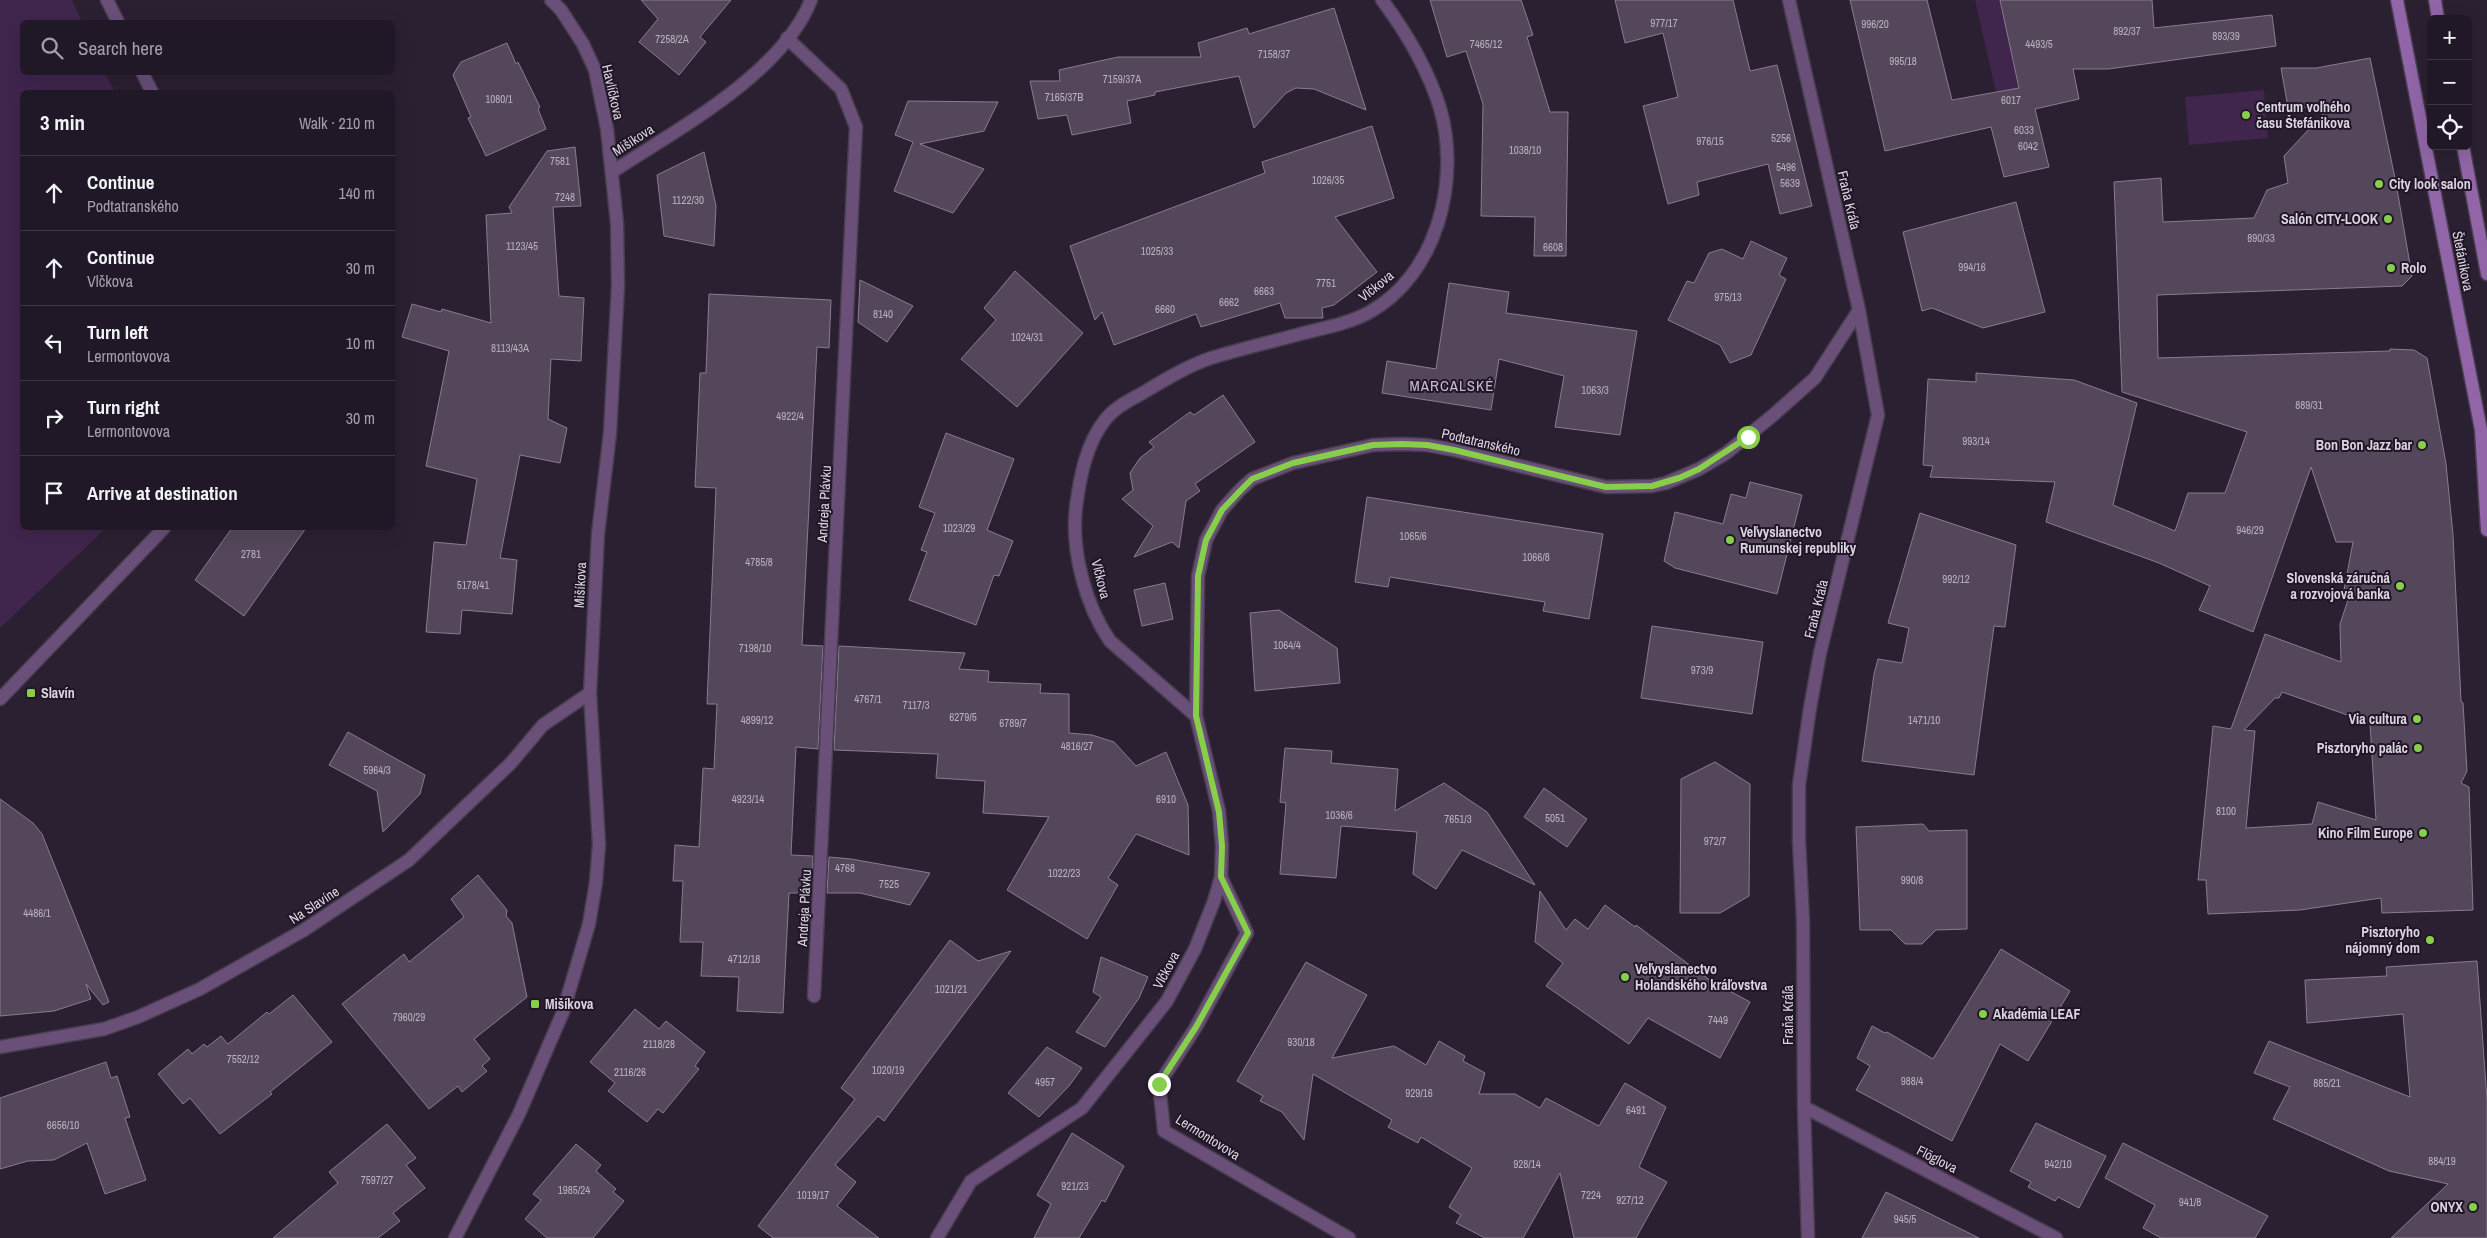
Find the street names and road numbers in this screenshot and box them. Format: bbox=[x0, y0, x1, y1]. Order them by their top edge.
street label: Havlíčkova bbox=[598, 63, 628, 122]
street label: Mišíkova bbox=[609, 120, 658, 160]
street label: Fraňa Kráľa bbox=[1833, 169, 1865, 232]
street label: Štefánikova bbox=[2448, 230, 2478, 293]
street label: Vlčkova bbox=[1355, 266, 1398, 306]
street label: Podtatranského bbox=[1440, 424, 1522, 460]
street label: Andreja Plávku bbox=[813, 465, 835, 544]
street label: Vlčkova bbox=[1087, 557, 1115, 601]
street label: Mišíkova bbox=[570, 561, 590, 608]
street label: Fraňa Kráľa bbox=[1800, 577, 1832, 640]
street label: Andreja Plávku bbox=[793, 869, 815, 948]
street label: Na Slavíne bbox=[286, 882, 342, 928]
street label: Vlčkova bbox=[1149, 947, 1184, 992]
street label: Fraňa Kráľa bbox=[1779, 984, 1797, 1045]
street label: Lermontovova bbox=[1172, 1110, 1244, 1164]
street label: Flöglova bbox=[1914, 1141, 1961, 1177]

